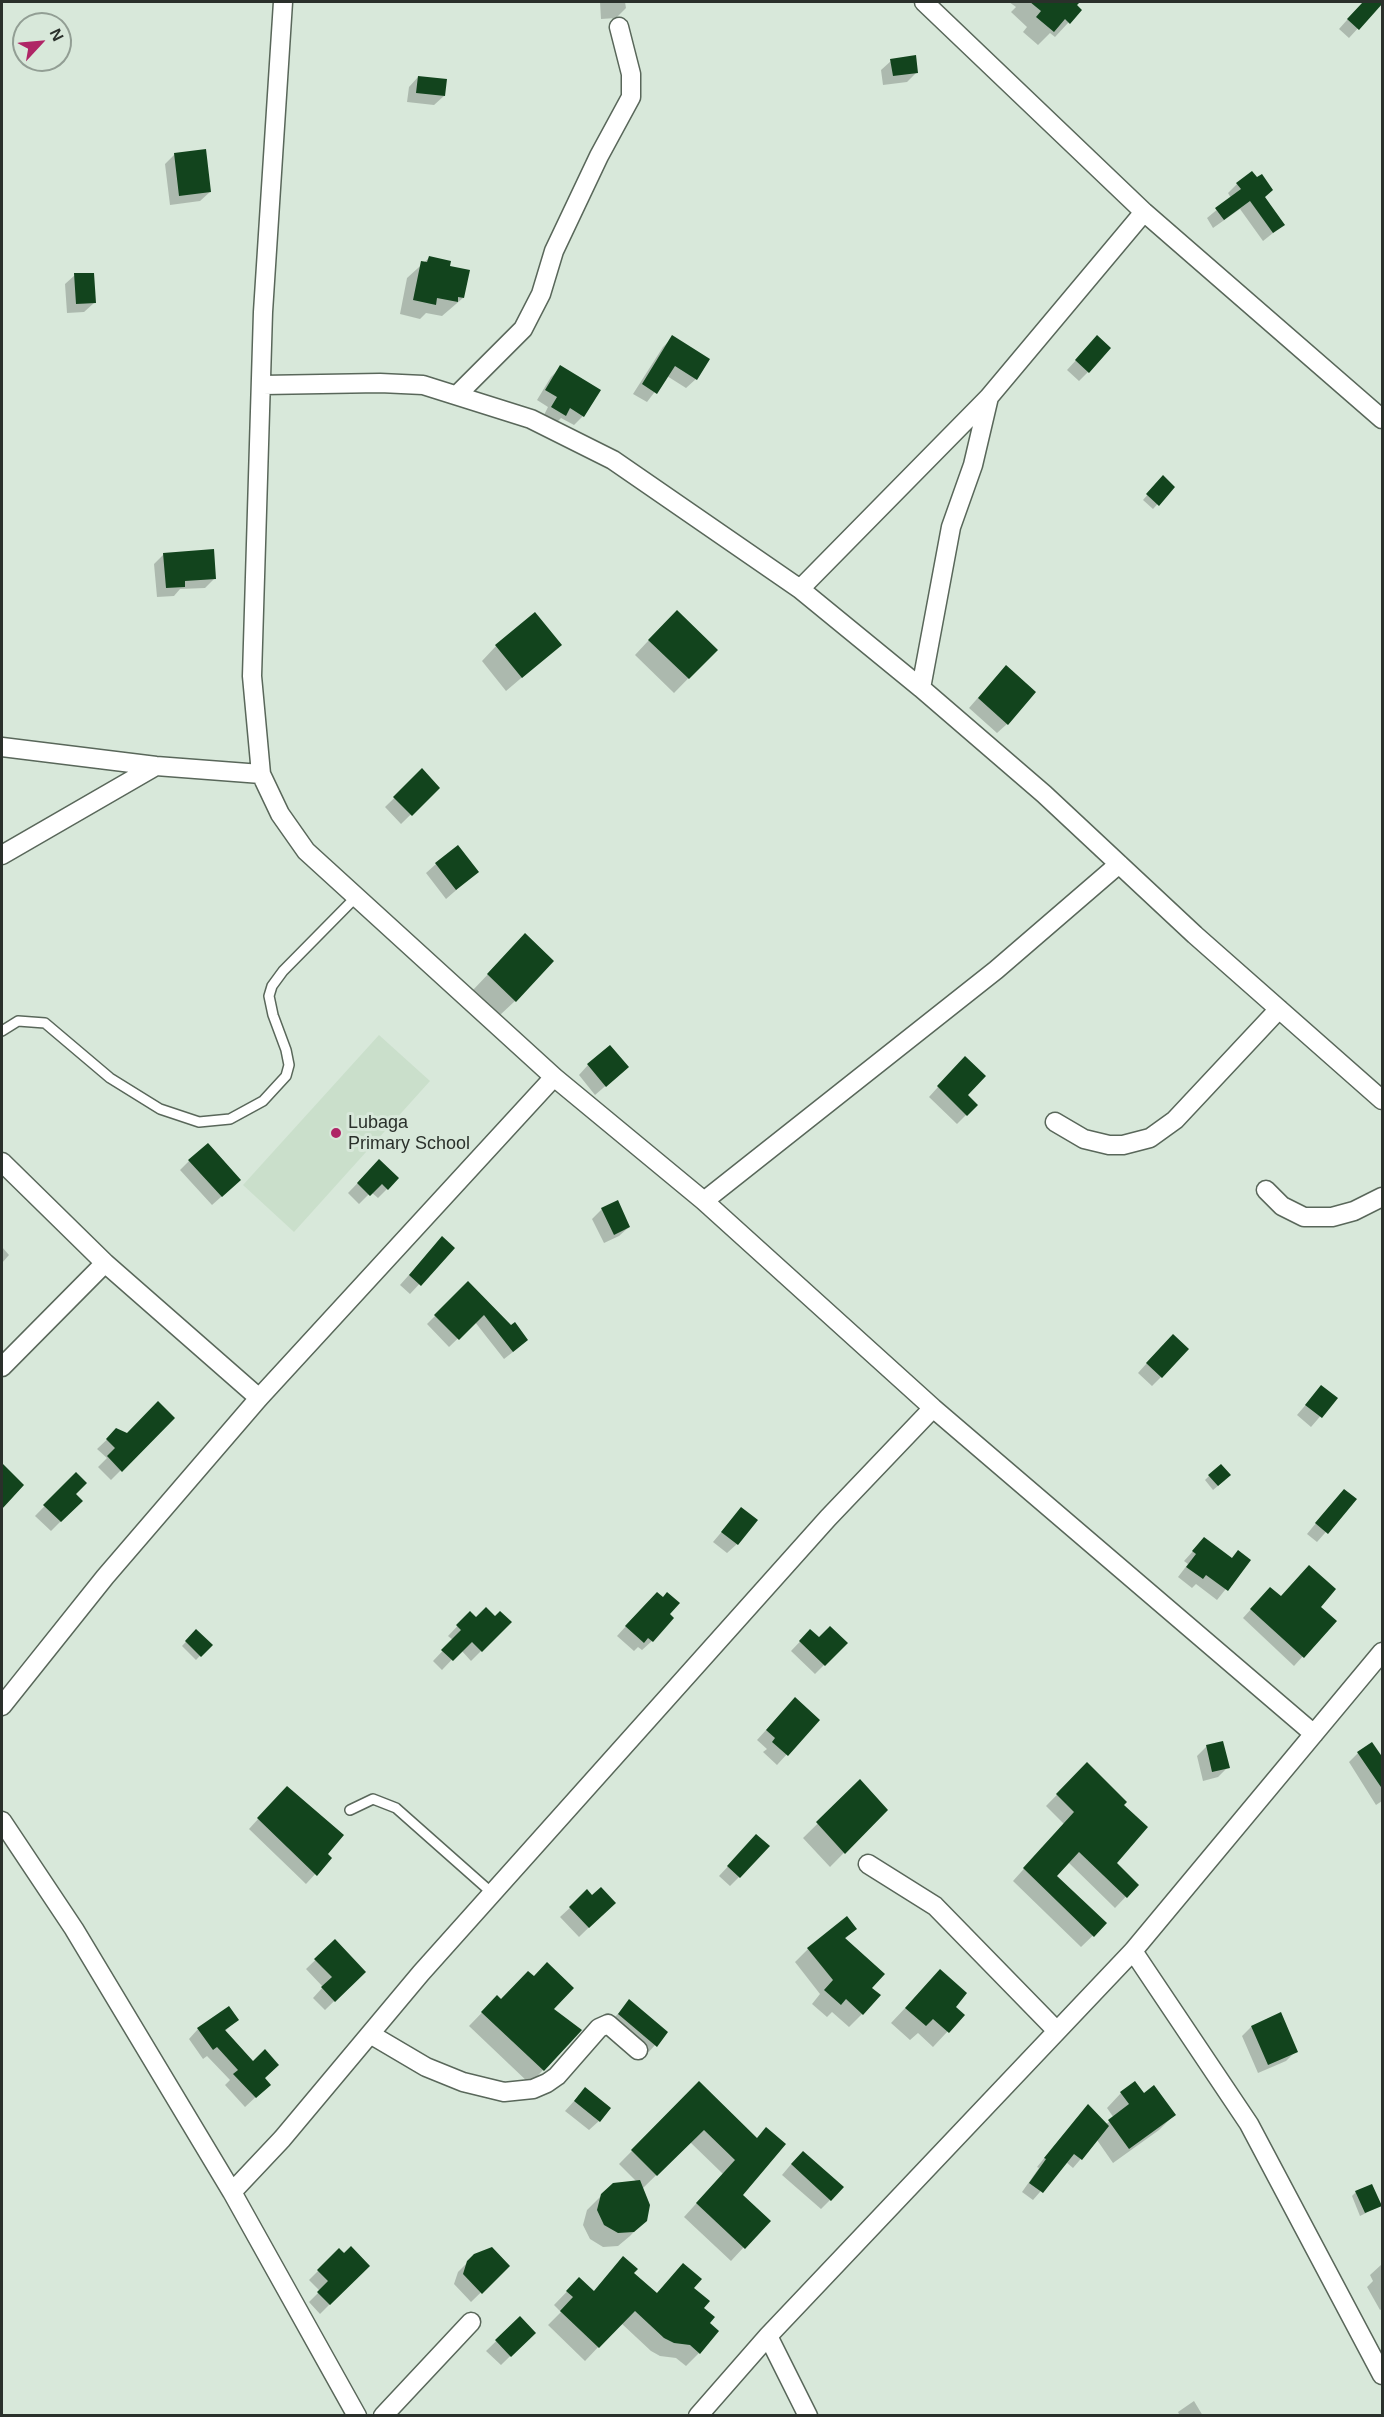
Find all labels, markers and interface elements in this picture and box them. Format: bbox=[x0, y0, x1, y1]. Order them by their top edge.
north arrow bbox=[12, 12, 72, 72]
text: N bbox=[47, 26, 67, 44]
place label: Lubaga Primary School bbox=[348, 1112, 470, 1154]
marker: Lubaga Primary School bbox=[329, 1126, 343, 1140]

